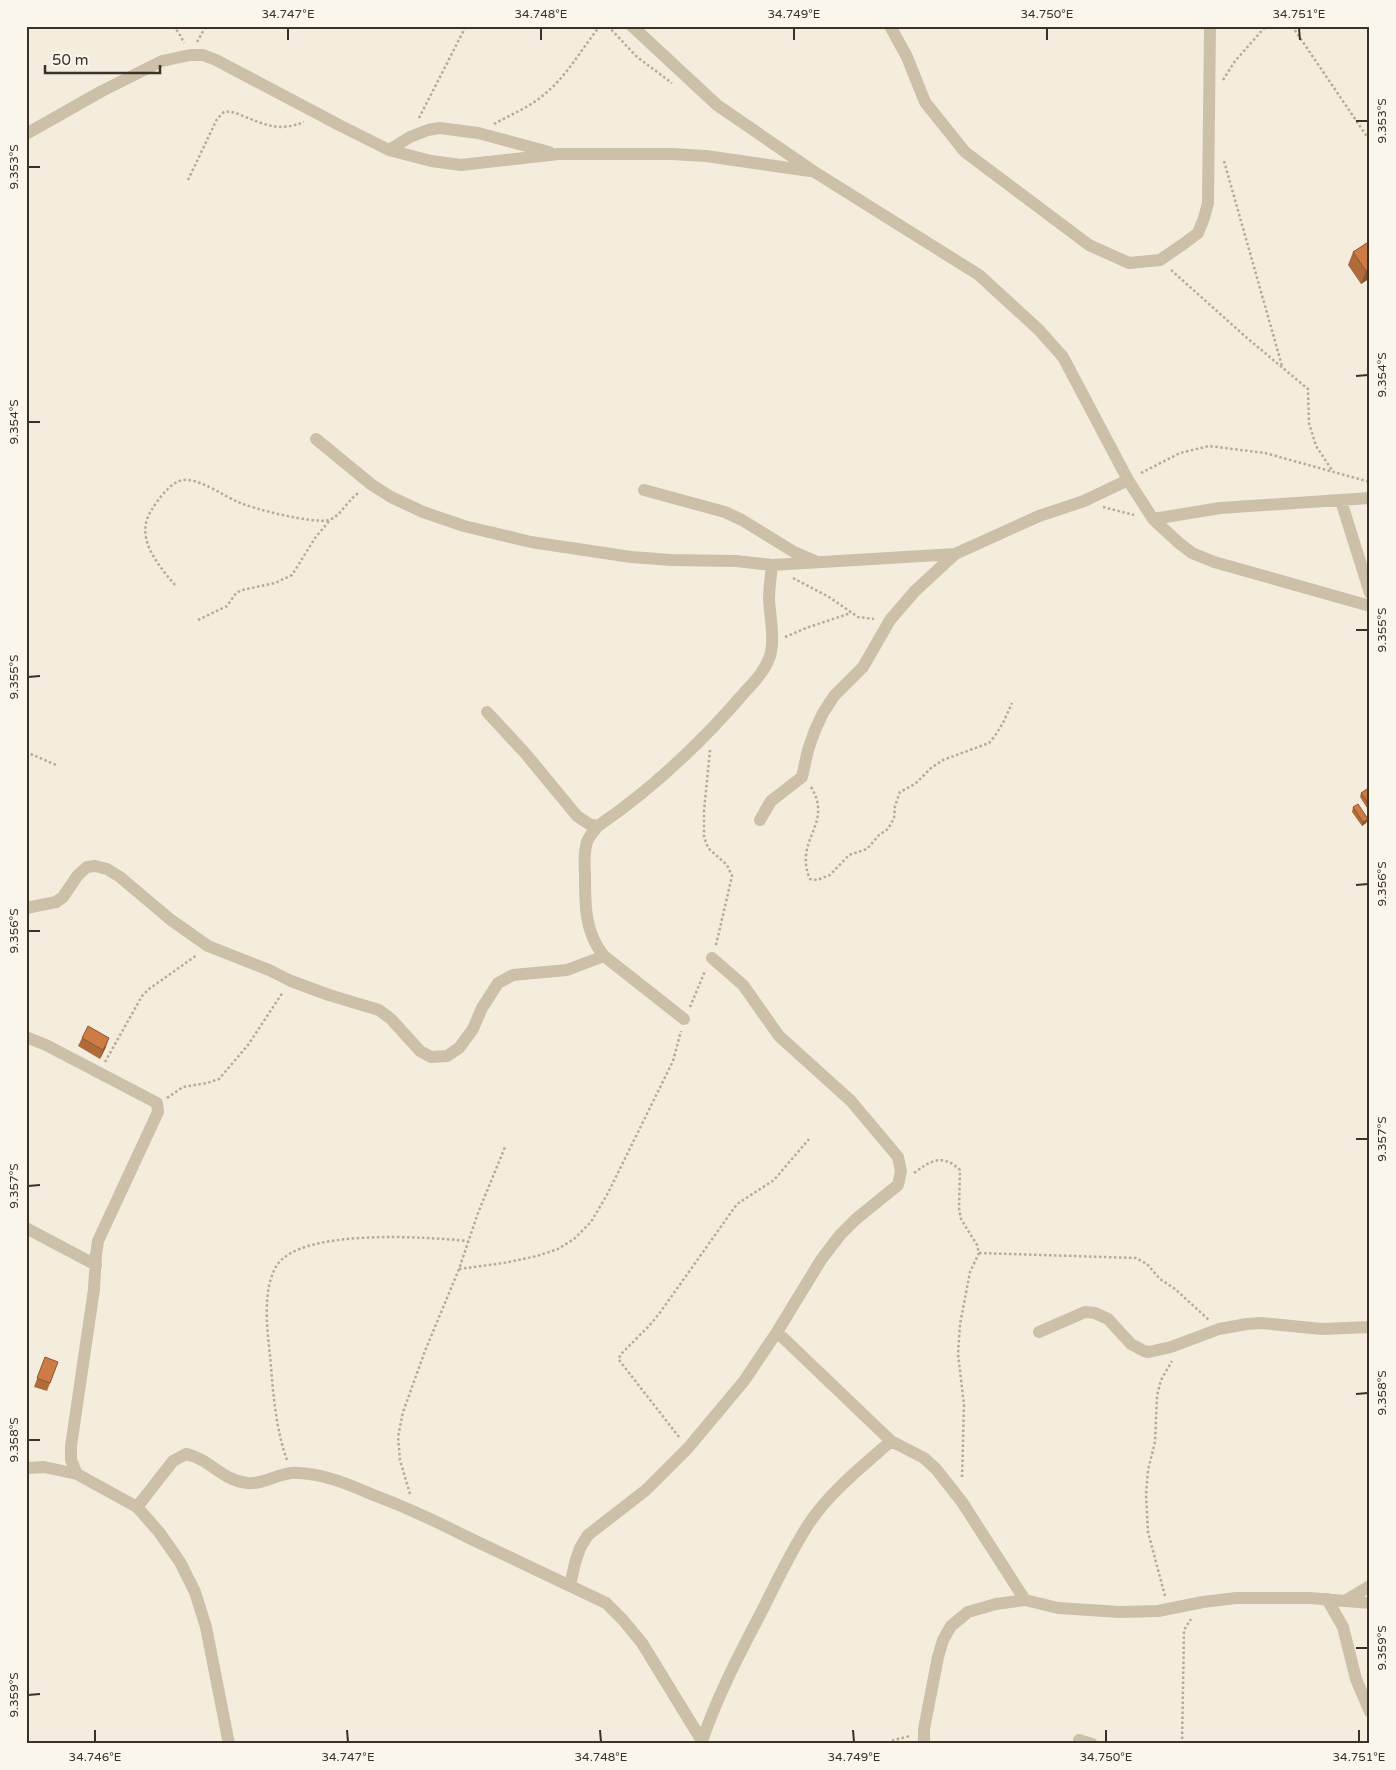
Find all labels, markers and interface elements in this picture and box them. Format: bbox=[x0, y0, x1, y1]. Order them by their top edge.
text: 34.747°E bbox=[261, 7, 315, 21]
text: 34.748°E bbox=[515, 7, 568, 21]
text: 34.749°E bbox=[768, 7, 821, 21]
text: 34.750°E bbox=[1021, 7, 1074, 21]
text: 34.751°E bbox=[1273, 7, 1326, 21]
scale bar bbox=[45, 42, 160, 74]
text: 50 m bbox=[52, 51, 89, 69]
text: 9.353°S bbox=[1375, 98, 1389, 144]
text: 9.353°S bbox=[7, 144, 21, 190]
text: 9.354°S bbox=[1375, 352, 1389, 398]
text: 9.354°S bbox=[7, 399, 21, 445]
text: 9.355°S bbox=[1375, 608, 1389, 652]
text: 9.355°S bbox=[7, 655, 21, 699]
text: 9.356°S bbox=[1375, 861, 1389, 907]
text: 9.356°S bbox=[7, 908, 21, 954]
text: 9.357°S bbox=[1375, 1116, 1389, 1162]
text: 9.357°S bbox=[7, 1163, 21, 1209]
text: 9.358°S bbox=[1375, 1370, 1389, 1416]
text: 9.358°S bbox=[7, 1417, 21, 1463]
text: 9.359°S bbox=[1375, 1625, 1389, 1671]
text: 9.359°S bbox=[7, 1672, 21, 1718]
text: 34.746°E bbox=[69, 1750, 122, 1764]
text: 34.747°E bbox=[321, 1750, 375, 1764]
text: 34.748°E bbox=[575, 1750, 628, 1764]
text: 34.749°E bbox=[828, 1750, 881, 1764]
text: 34.750°E bbox=[1080, 1750, 1133, 1764]
text: 34.751°E bbox=[1333, 1750, 1386, 1764]

